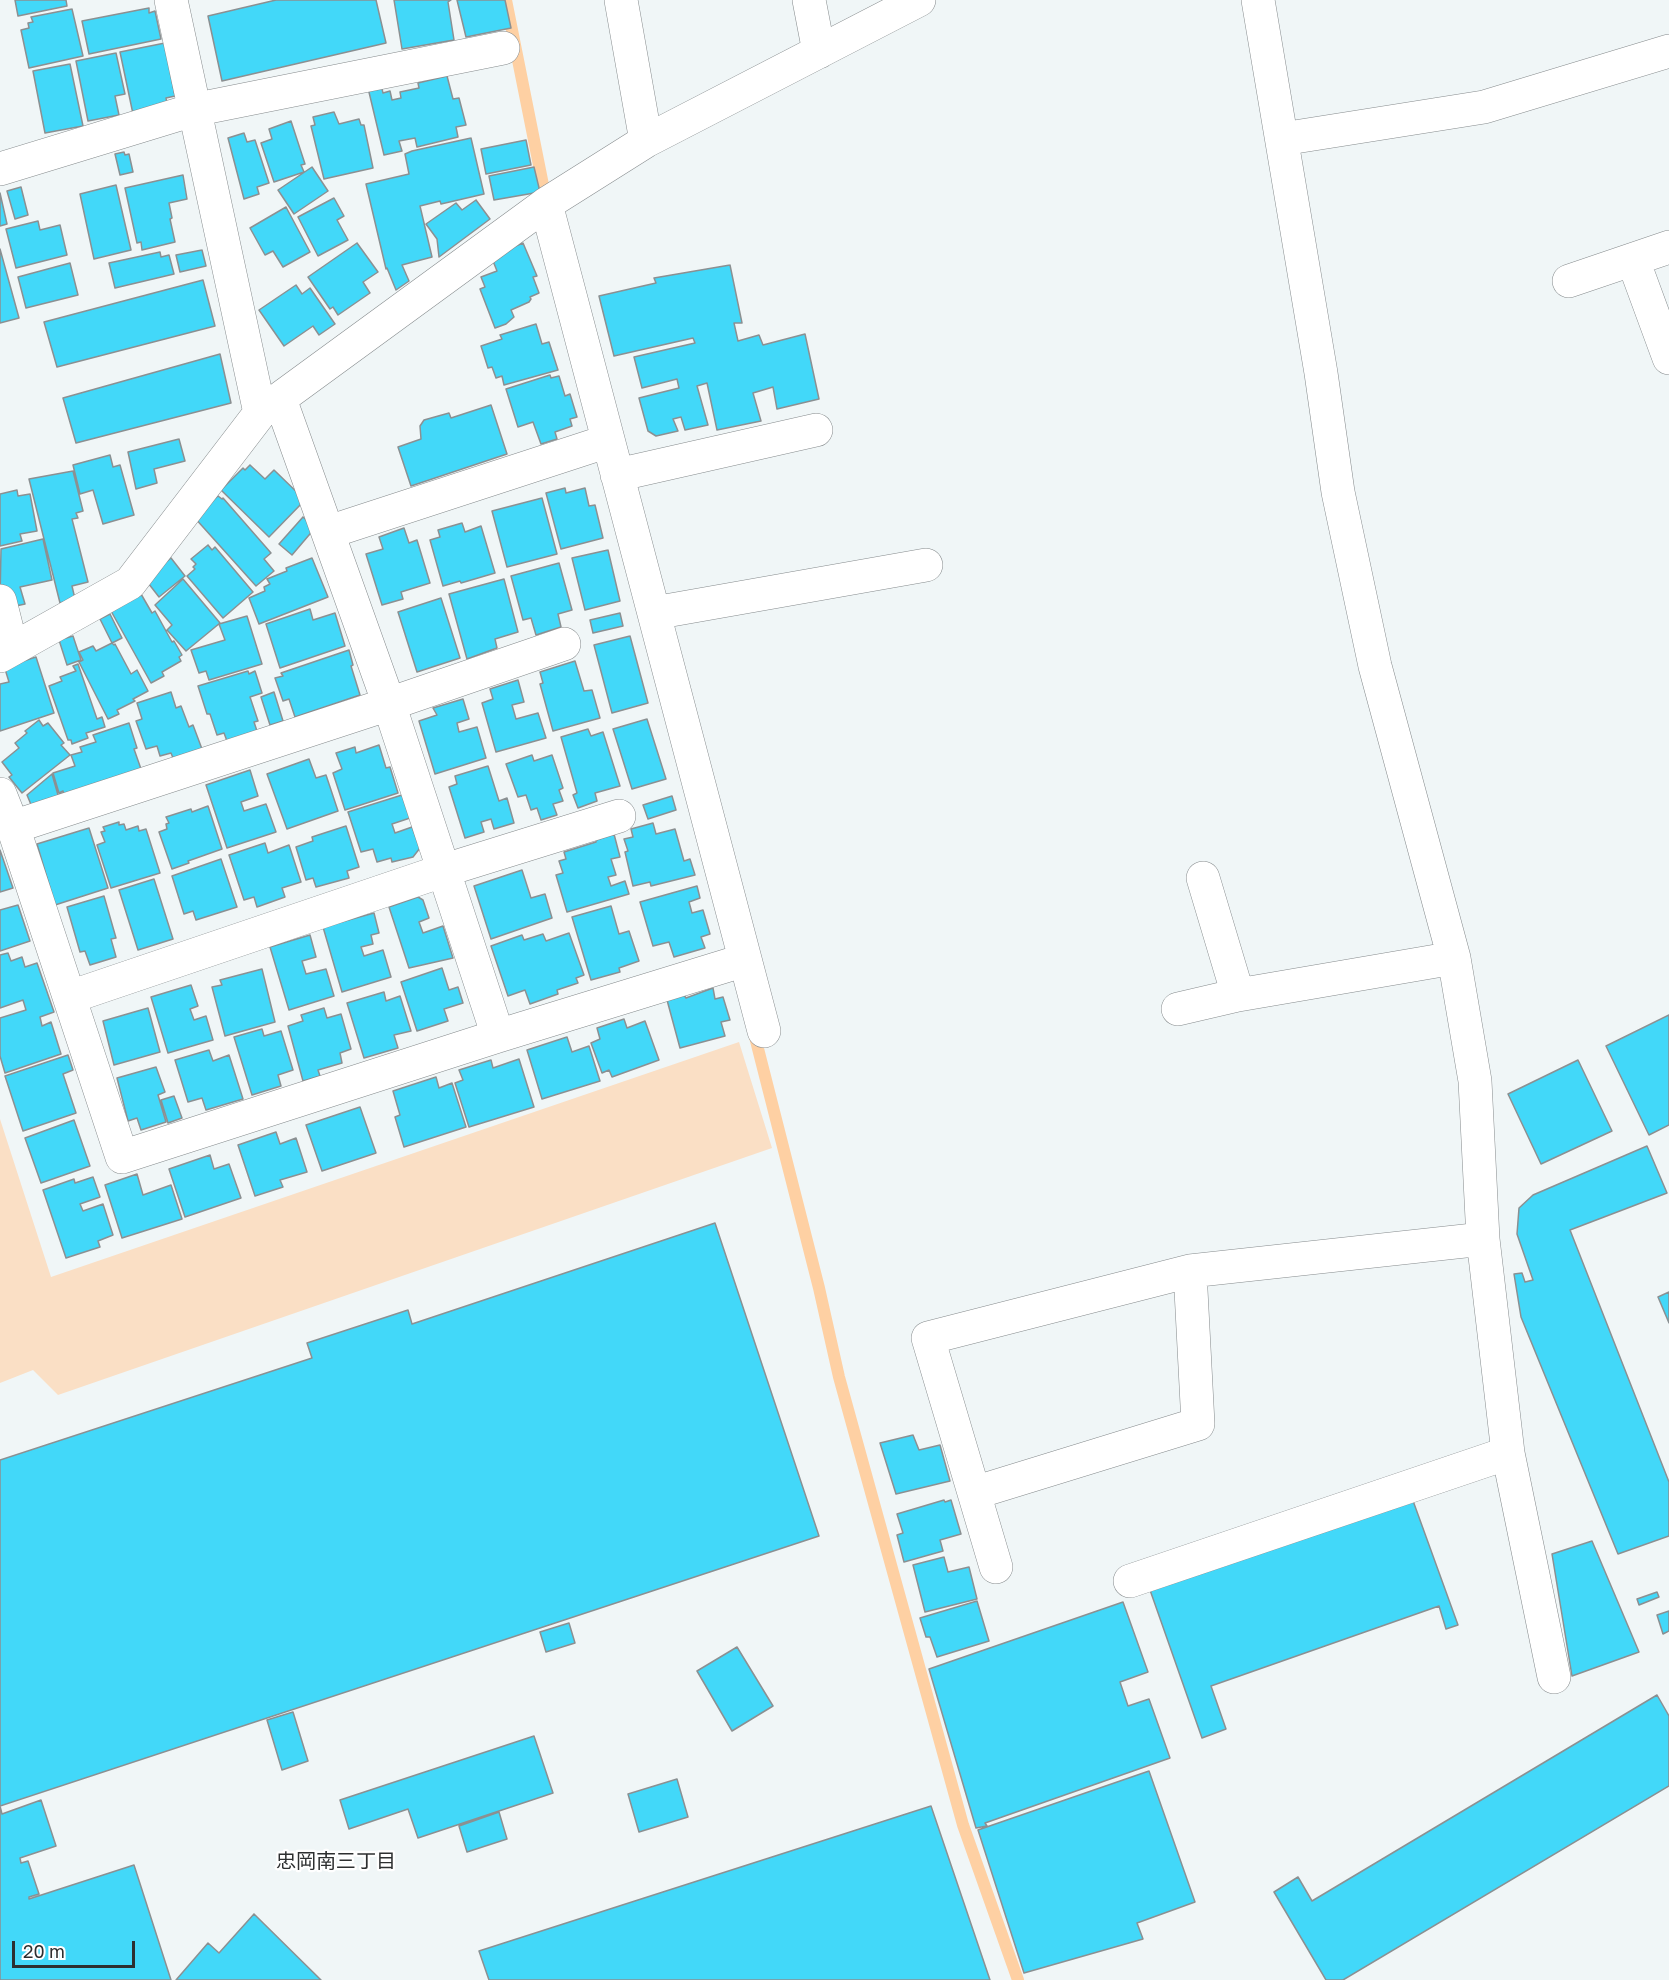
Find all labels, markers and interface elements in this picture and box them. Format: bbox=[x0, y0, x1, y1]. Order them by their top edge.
district label: 忠岡南三丁目 bbox=[276, 1850, 396, 1874]
scale bar bbox=[15, 1929, 138, 1967]
text: 20 m bbox=[23, 1940, 65, 1962]

